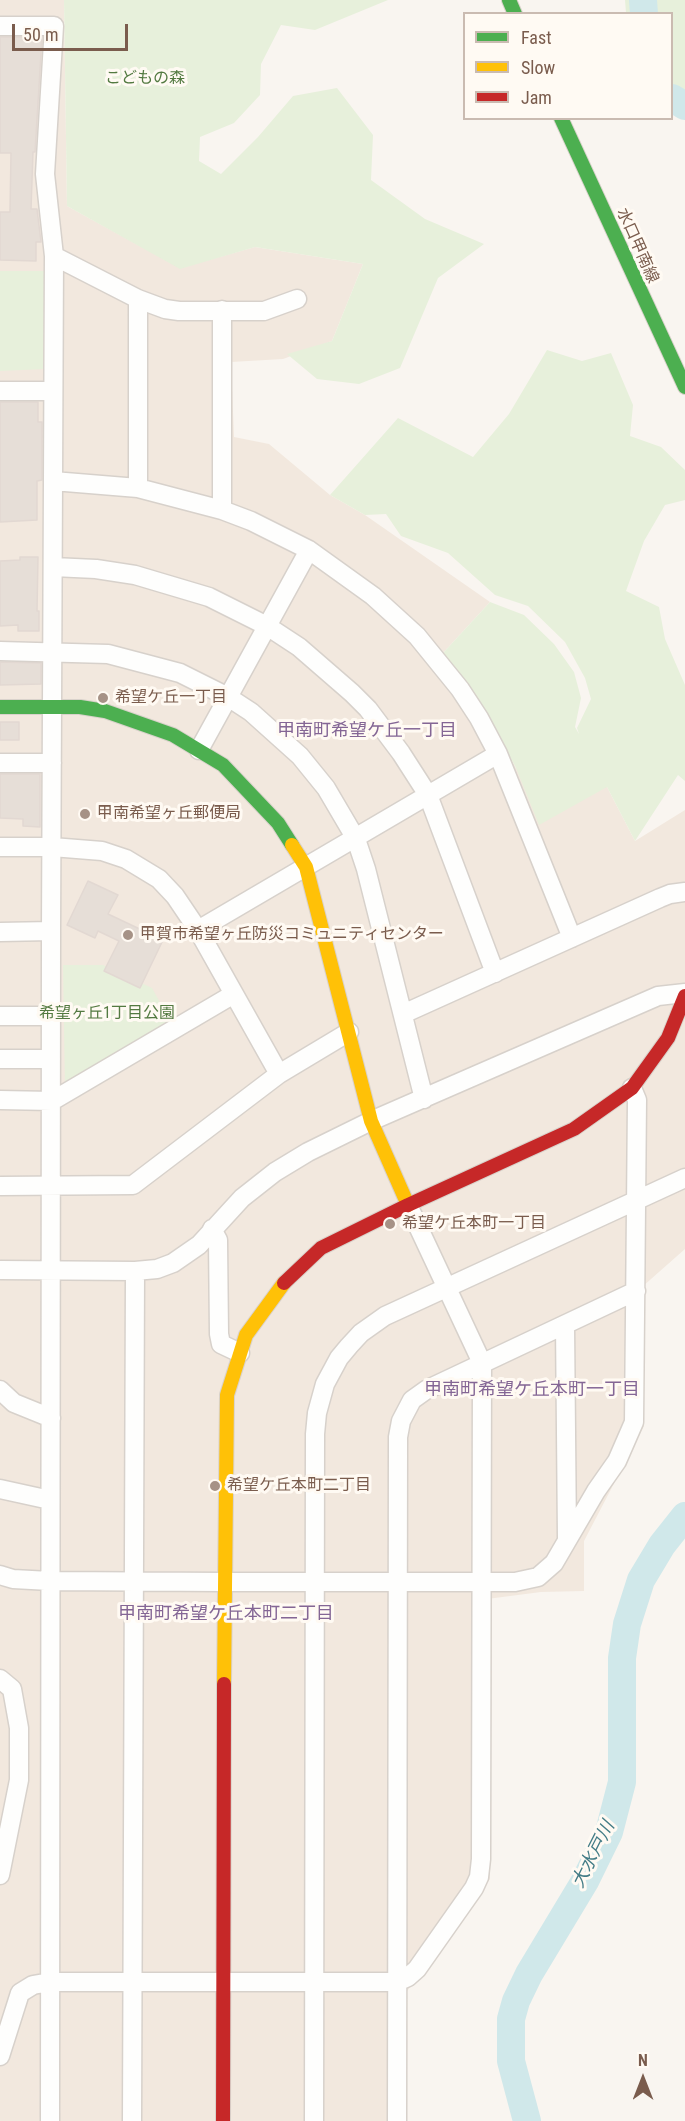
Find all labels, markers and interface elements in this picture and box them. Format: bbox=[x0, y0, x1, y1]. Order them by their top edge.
scale bar bbox=[15, 12, 130, 50]
legend bbox=[463, 12, 673, 120]
text: 50 m bbox=[23, 24, 58, 45]
text: Fast bbox=[521, 27, 552, 48]
text: Slow bbox=[521, 57, 555, 78]
park label: こどもの森 bbox=[105, 69, 185, 89]
text: Jam bbox=[521, 87, 552, 108]
street label: 水口甲南線 bbox=[612, 206, 662, 286]
place label: 希望ケ丘一丁目 bbox=[115, 688, 227, 708]
marker: 希望ケ丘一丁目 bbox=[96, 691, 110, 705]
district label: 甲南町希望ケ丘一丁目 bbox=[277, 720, 457, 742]
place label: 甲南希望ヶ丘郵便局 bbox=[97, 804, 241, 824]
marker: 甲南希望ヶ丘郵便局 bbox=[78, 807, 92, 821]
place label: 甲賀市希望ヶ丘防災コミュニティセンター bbox=[140, 925, 444, 945]
marker: 甲賀市希望ヶ丘防災コミュニティセンター bbox=[121, 928, 135, 942]
park label: 希望ヶ丘1丁目公園 bbox=[39, 1004, 175, 1024]
place label: 希望ケ丘本町一丁目 bbox=[402, 1214, 546, 1234]
marker: 希望ケ丘本町一丁目 bbox=[383, 1217, 397, 1231]
district label: 甲南町希望ケ丘本町一丁目 bbox=[424, 1379, 640, 1401]
place label: 希望ケ丘本町二丁目 bbox=[227, 1476, 371, 1496]
marker: 希望ケ丘本町二丁目 bbox=[208, 1479, 222, 1493]
district label: 甲南町希望ケ丘本町二丁目 bbox=[118, 1603, 334, 1625]
water label: 大水戸川 bbox=[568, 1818, 620, 1892]
north arrow bbox=[613, 2049, 673, 2109]
text: N bbox=[638, 2051, 648, 2070]

